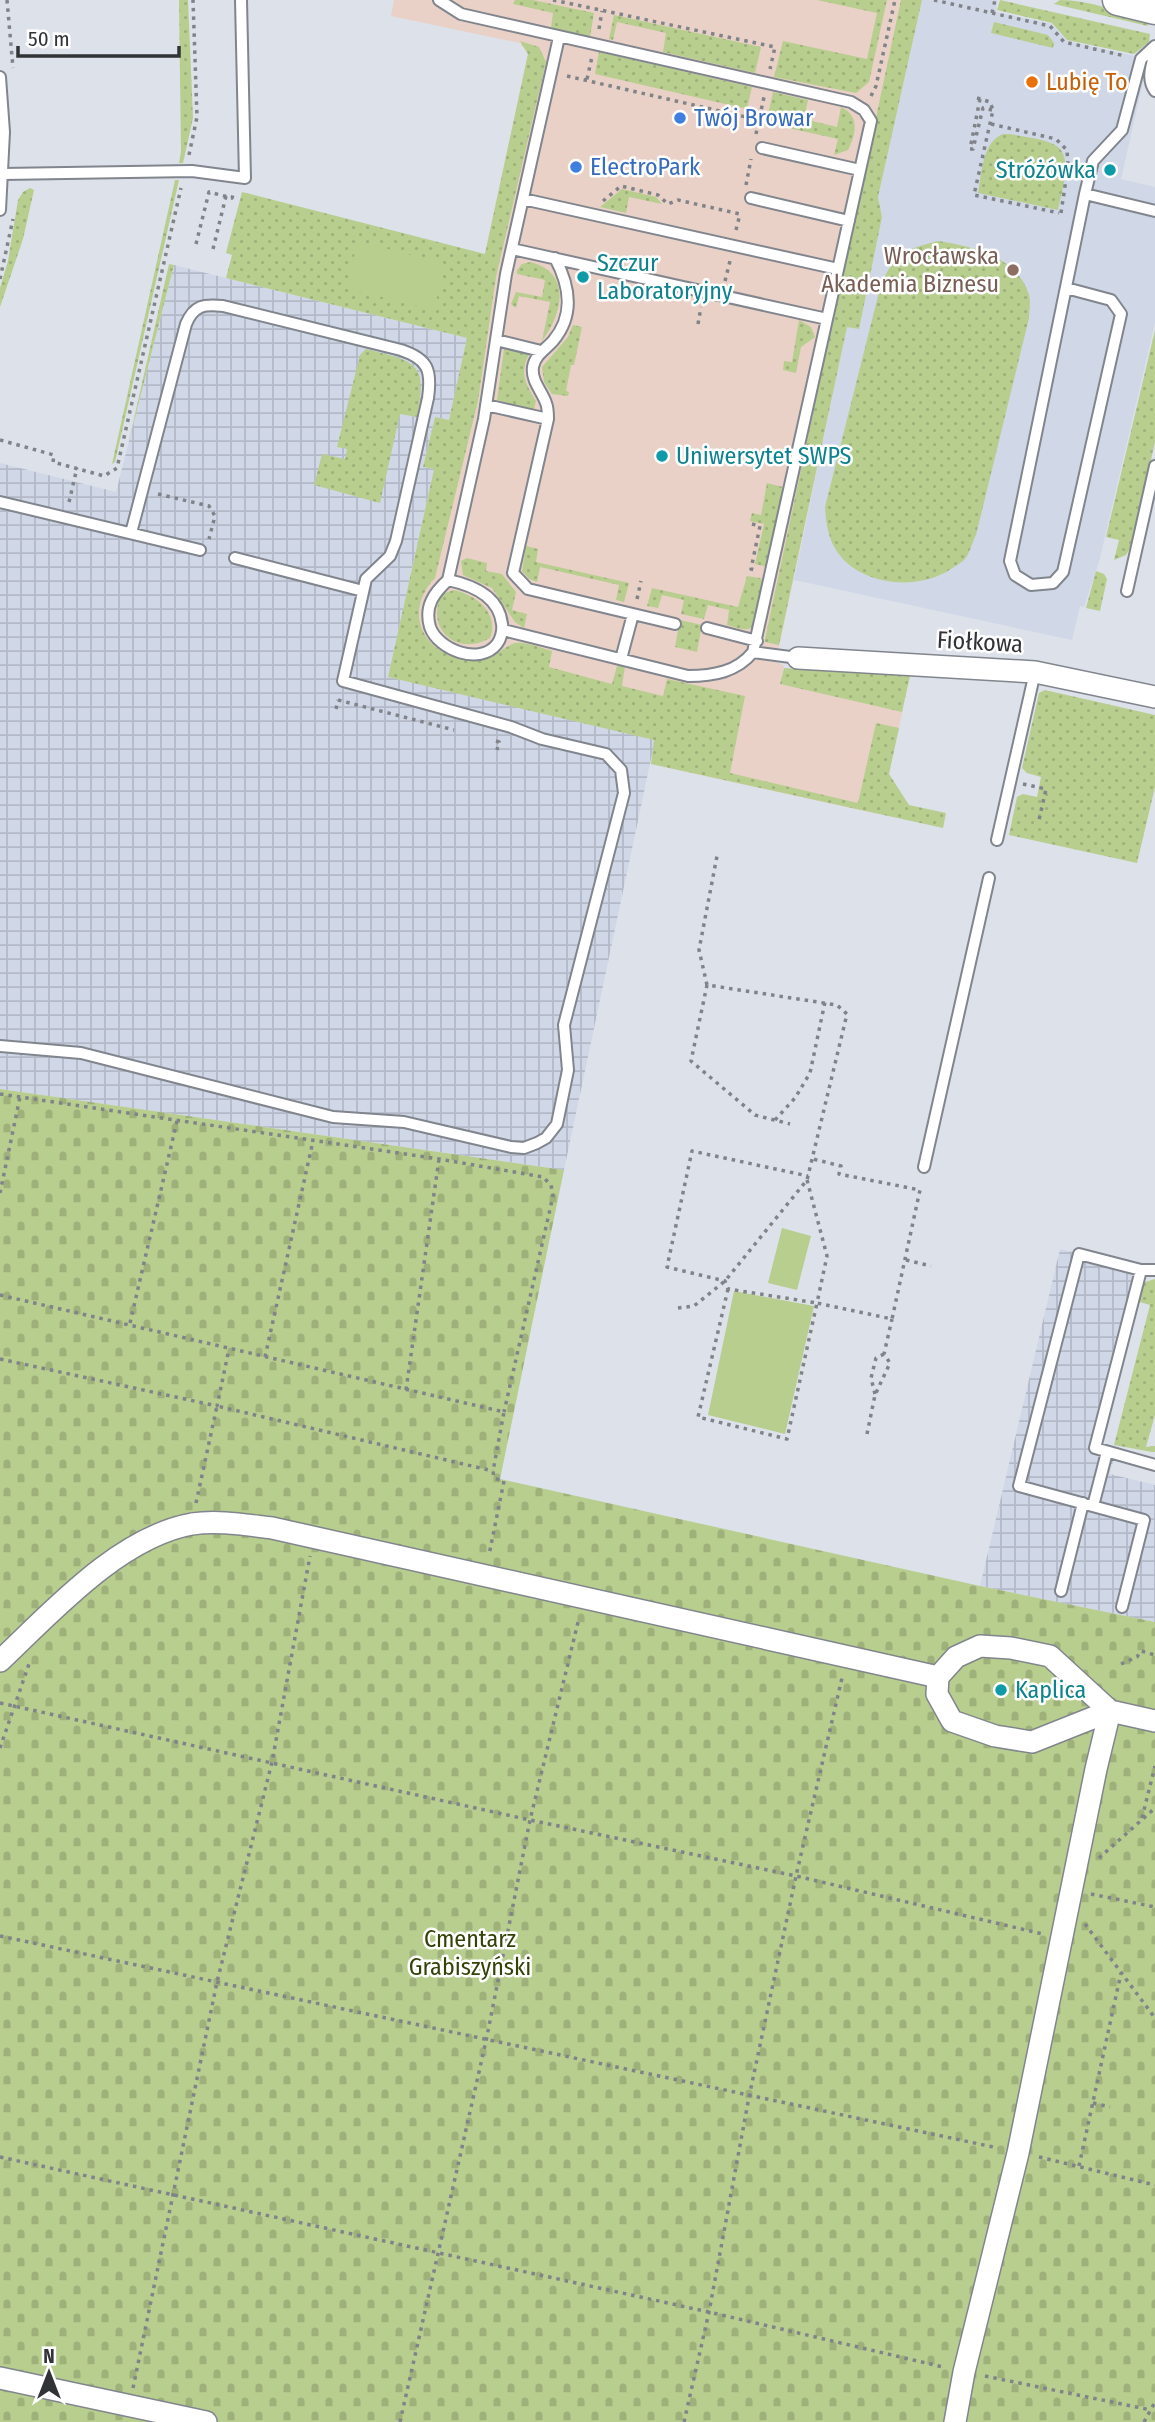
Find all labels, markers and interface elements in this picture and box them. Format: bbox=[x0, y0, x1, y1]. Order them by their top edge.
scale bar bbox=[18, 14, 178, 58]
text: 50 m bbox=[28, 26, 70, 52]
place label: Lubię To bbox=[1046, 68, 1128, 96]
marker: Lubię To bbox=[1024, 74, 1040, 90]
place label: Twój Browar bbox=[694, 104, 814, 132]
marker: Twój Browar bbox=[672, 110, 688, 126]
place label: ElectroPark bbox=[590, 153, 701, 181]
place label: Stróżówka bbox=[996, 156, 1096, 184]
marker: ElectroPark bbox=[568, 159, 584, 175]
marker: Stróżówka bbox=[1102, 162, 1118, 178]
place label: Wrocławska Akademia Biznesu bbox=[821, 242, 999, 298]
place label: Szczur Laboratoryjny bbox=[597, 249, 733, 305]
marker: Wrocławska Akademia Biznesu bbox=[1005, 262, 1021, 278]
marker: Szczur Laboratoryjny bbox=[575, 269, 591, 285]
place label: Uniwersytet SWPS bbox=[676, 442, 852, 470]
marker: Uniwersytet SWPS bbox=[654, 448, 670, 464]
street label: Fiołkowa bbox=[936, 626, 1024, 658]
place label: Kaplica bbox=[1015, 1676, 1086, 1704]
marker: Kaplica bbox=[993, 1682, 1009, 1698]
park label: Cmentarz Grabiszyński bbox=[409, 1925, 531, 1981]
north arrow bbox=[14, 2338, 84, 2408]
text: N bbox=[43, 2345, 55, 2368]

